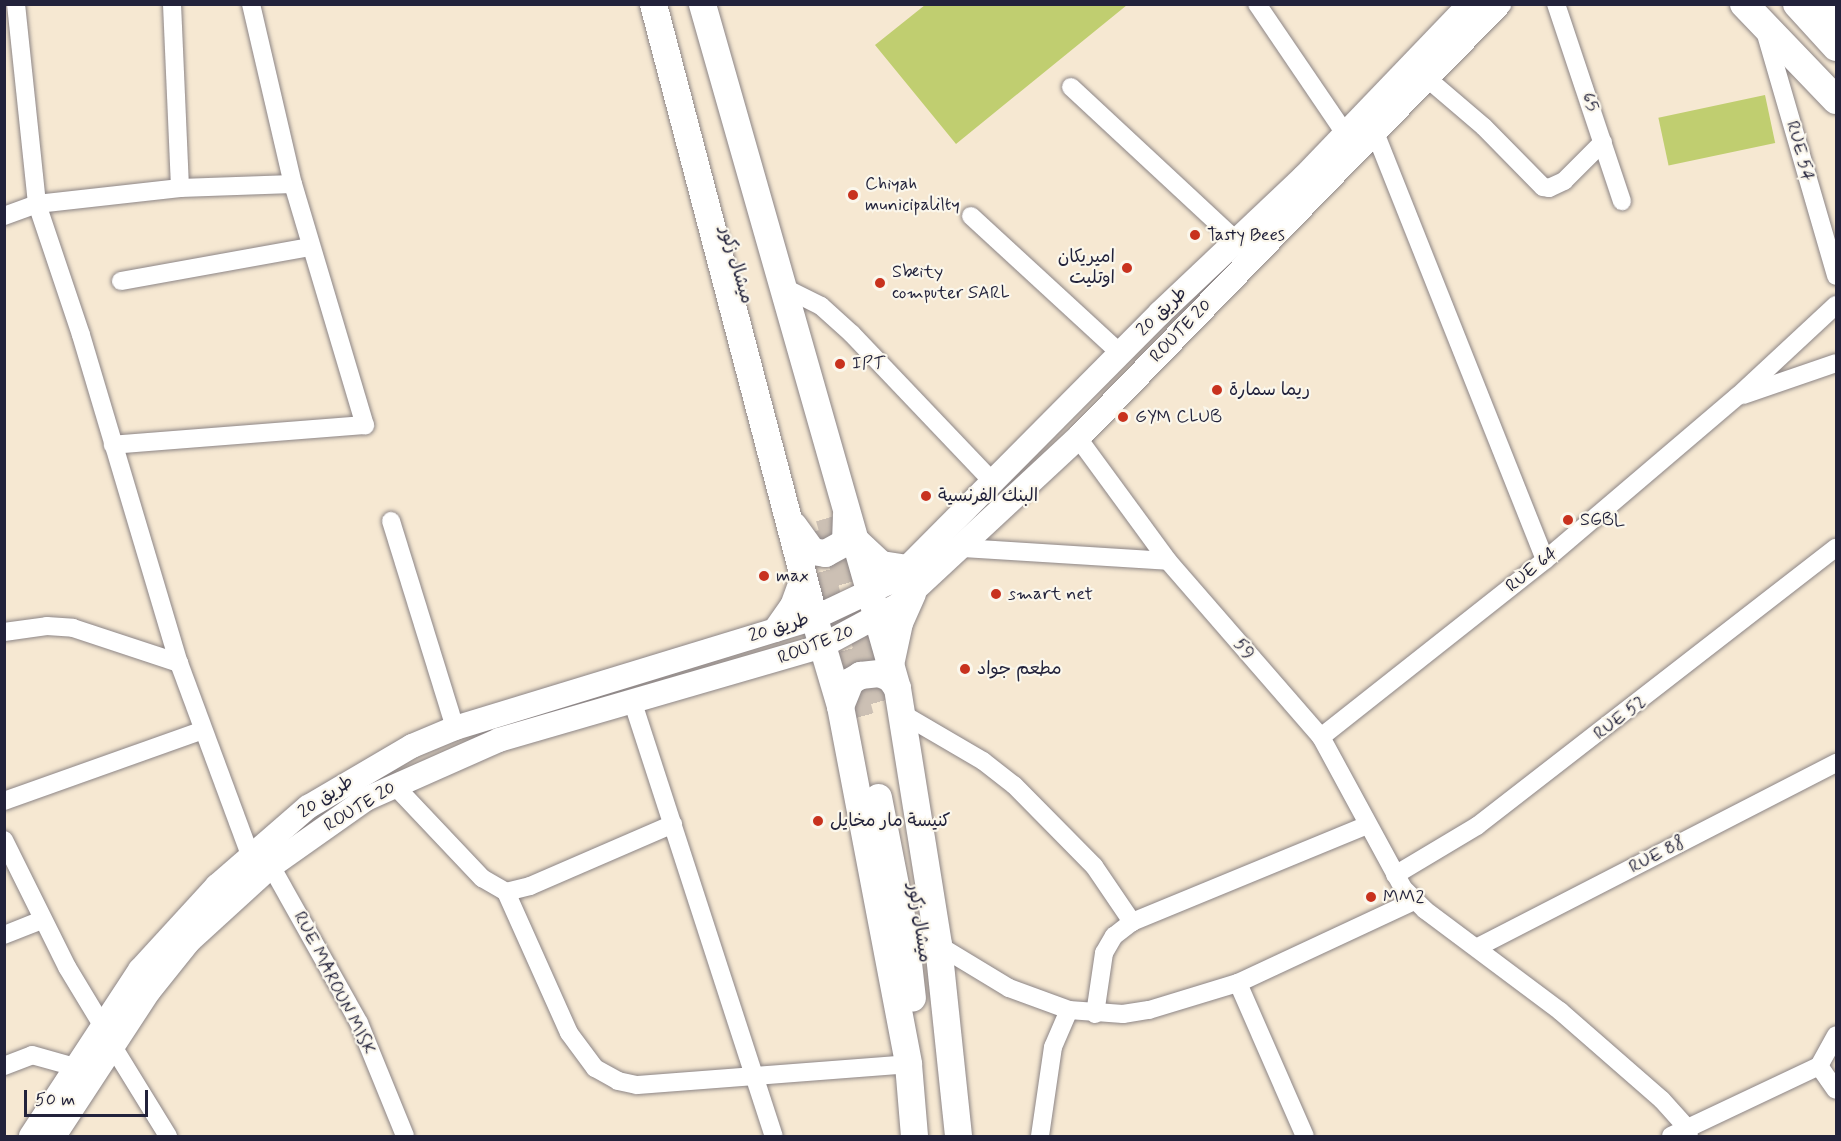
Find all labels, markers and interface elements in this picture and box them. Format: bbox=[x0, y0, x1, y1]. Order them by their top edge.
street label: 65 bbox=[1577, 90, 1603, 114]
street label: RUE 54 bbox=[1781, 118, 1819, 184]
place label: Chiyah municipalilty bbox=[865, 174, 960, 216]
marker: Chiyah municipalilty bbox=[846, 188, 860, 202]
street label: ميشال زكور bbox=[715, 224, 757, 306]
place label: Tasty Bees bbox=[1207, 224, 1286, 246]
marker: Tasty Bees bbox=[1188, 228, 1202, 242]
place label: اميريكان اوتليت bbox=[1058, 247, 1115, 290]
marker: اميريكان اوتليت bbox=[1120, 261, 1134, 275]
place label: Sbeity computer SARL bbox=[892, 262, 1011, 304]
marker: Sbeity computer SARL bbox=[873, 276, 887, 290]
street label: طريق 20 bbox=[1132, 283, 1192, 341]
street label: ROUTE 20 bbox=[1146, 295, 1216, 367]
place label: IPT bbox=[852, 353, 885, 375]
marker: IPT bbox=[833, 357, 847, 371]
place label: ريما سمارة bbox=[1229, 379, 1310, 401]
marker: ريما سمارة bbox=[1210, 383, 1224, 397]
place label: GYM CLUB bbox=[1135, 406, 1222, 428]
marker: GYM CLUB bbox=[1116, 410, 1130, 424]
place label: البنك الفرنسية bbox=[938, 485, 1038, 507]
marker: البنك الفرنسية bbox=[919, 489, 933, 503]
place label: SGBL bbox=[1580, 509, 1625, 531]
marker: SGBL bbox=[1561, 513, 1575, 527]
street label: RUE 64 bbox=[1502, 543, 1562, 597]
place label: max bbox=[776, 565, 809, 587]
marker: max bbox=[757, 569, 771, 583]
place label: smart net bbox=[1008, 583, 1090, 605]
marker: smart net bbox=[989, 587, 1003, 601]
street label: طريق 20 bbox=[746, 609, 812, 647]
street label: ROUTE 20 bbox=[775, 621, 857, 669]
street label: 59 bbox=[1229, 634, 1259, 664]
place label: مطعم جواد bbox=[977, 658, 1061, 680]
marker: مطعم جواد bbox=[958, 662, 972, 676]
street label: RUE 52 bbox=[1589, 691, 1651, 745]
street label: طريق 20 bbox=[294, 771, 358, 823]
street label: ROUTE 20 bbox=[320, 777, 400, 837]
place label: كنيسة مار مخايل bbox=[830, 810, 951, 832]
marker: كنيسة مار مخايل bbox=[811, 814, 825, 828]
street label: RUE 88 bbox=[1625, 832, 1689, 878]
street label: ميشال زكور bbox=[903, 882, 935, 964]
place label: MM2 bbox=[1383, 886, 1424, 908]
marker: MM2 bbox=[1364, 890, 1378, 904]
street label: RUE MAROUN MISK bbox=[288, 906, 380, 1060]
scale bar bbox=[27, 1078, 152, 1116]
text: 50 m bbox=[35, 1088, 75, 1112]

